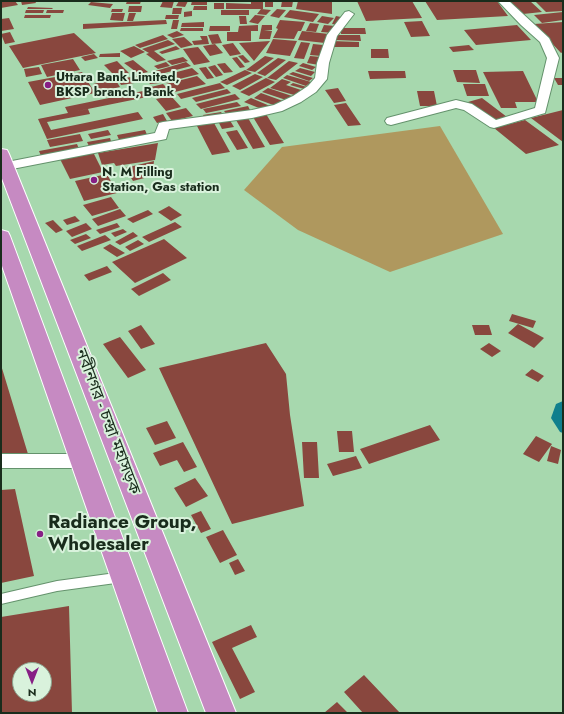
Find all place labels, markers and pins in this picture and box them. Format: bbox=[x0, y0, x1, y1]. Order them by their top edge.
place label: Uttara Bank Limited, BKSP branch, Bank bbox=[56, 70, 180, 101]
marker: Uttara Bank Limited, BKSP branch, Bank bbox=[43, 80, 53, 90]
place label: N. M Filling Station, Gas station bbox=[102, 165, 220, 196]
marker: N. M Filling Station, Gas station bbox=[89, 175, 99, 185]
place label: Radiance Group, Wholesaler bbox=[48, 512, 197, 556]
marker: Radiance Group, Wholesaler bbox=[35, 529, 45, 539]

